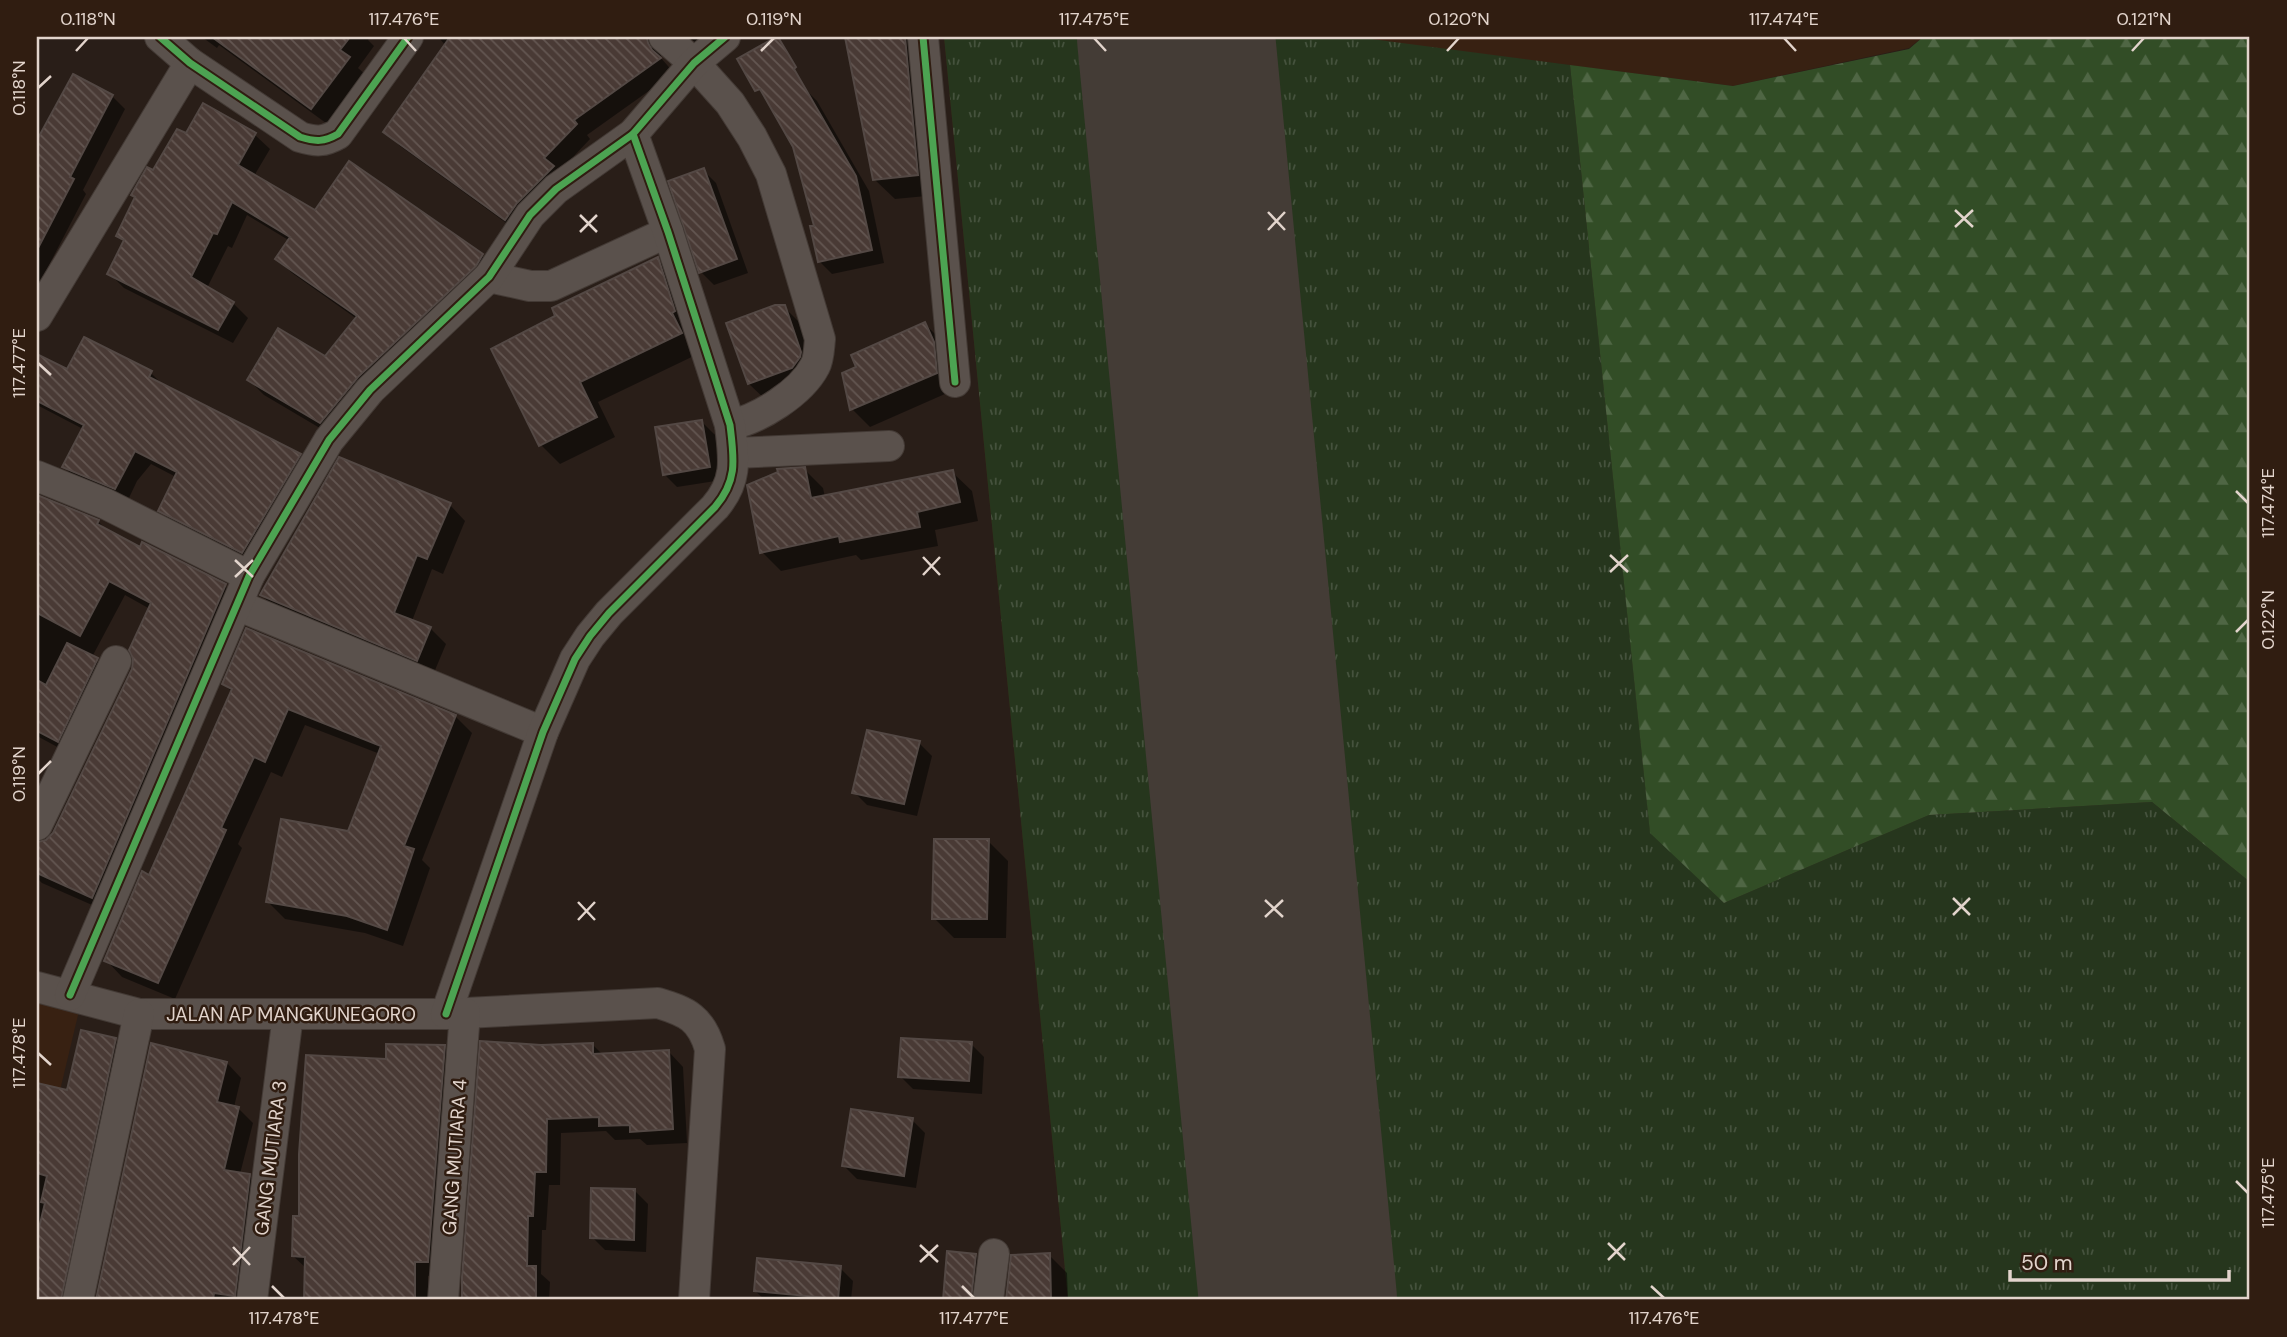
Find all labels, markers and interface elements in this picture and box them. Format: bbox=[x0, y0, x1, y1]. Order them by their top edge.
text: 0.118°N bbox=[60, 7, 116, 31]
text: 117.476°E bbox=[368, 7, 440, 31]
text: 0.119°N bbox=[746, 7, 802, 31]
text: 117.475°E bbox=[1059, 7, 1129, 31]
text: 0.120°N bbox=[1428, 7, 1490, 31]
text: 117.474°E bbox=[1749, 7, 1819, 31]
text: 0.121°N bbox=[2117, 7, 2171, 31]
text: 0.118°N bbox=[7, 60, 31, 116]
text: 117.477°E bbox=[7, 328, 31, 398]
text: 117.474°E bbox=[2256, 468, 2280, 538]
text: 0.122°N bbox=[2256, 590, 2280, 650]
text: 0.119°N bbox=[7, 746, 31, 802]
street label: JALAN AP MANGKUNEGORO bbox=[166, 1002, 416, 1027]
text: 117.478°E bbox=[7, 1018, 31, 1088]
street label: GANG MUTIARA 4 bbox=[437, 1078, 472, 1236]
street label: GANG MUTIARA 3 bbox=[249, 1079, 292, 1237]
text: 117.475°E bbox=[2256, 1158, 2280, 1228]
scale bar bbox=[2010, 1239, 2229, 1283]
text: 50 m bbox=[2021, 1249, 2072, 1277]
text: 117.478°E bbox=[249, 1306, 319, 1330]
text: 117.477°E bbox=[939, 1306, 1009, 1330]
text: 117.476°E bbox=[1628, 1306, 1700, 1330]

